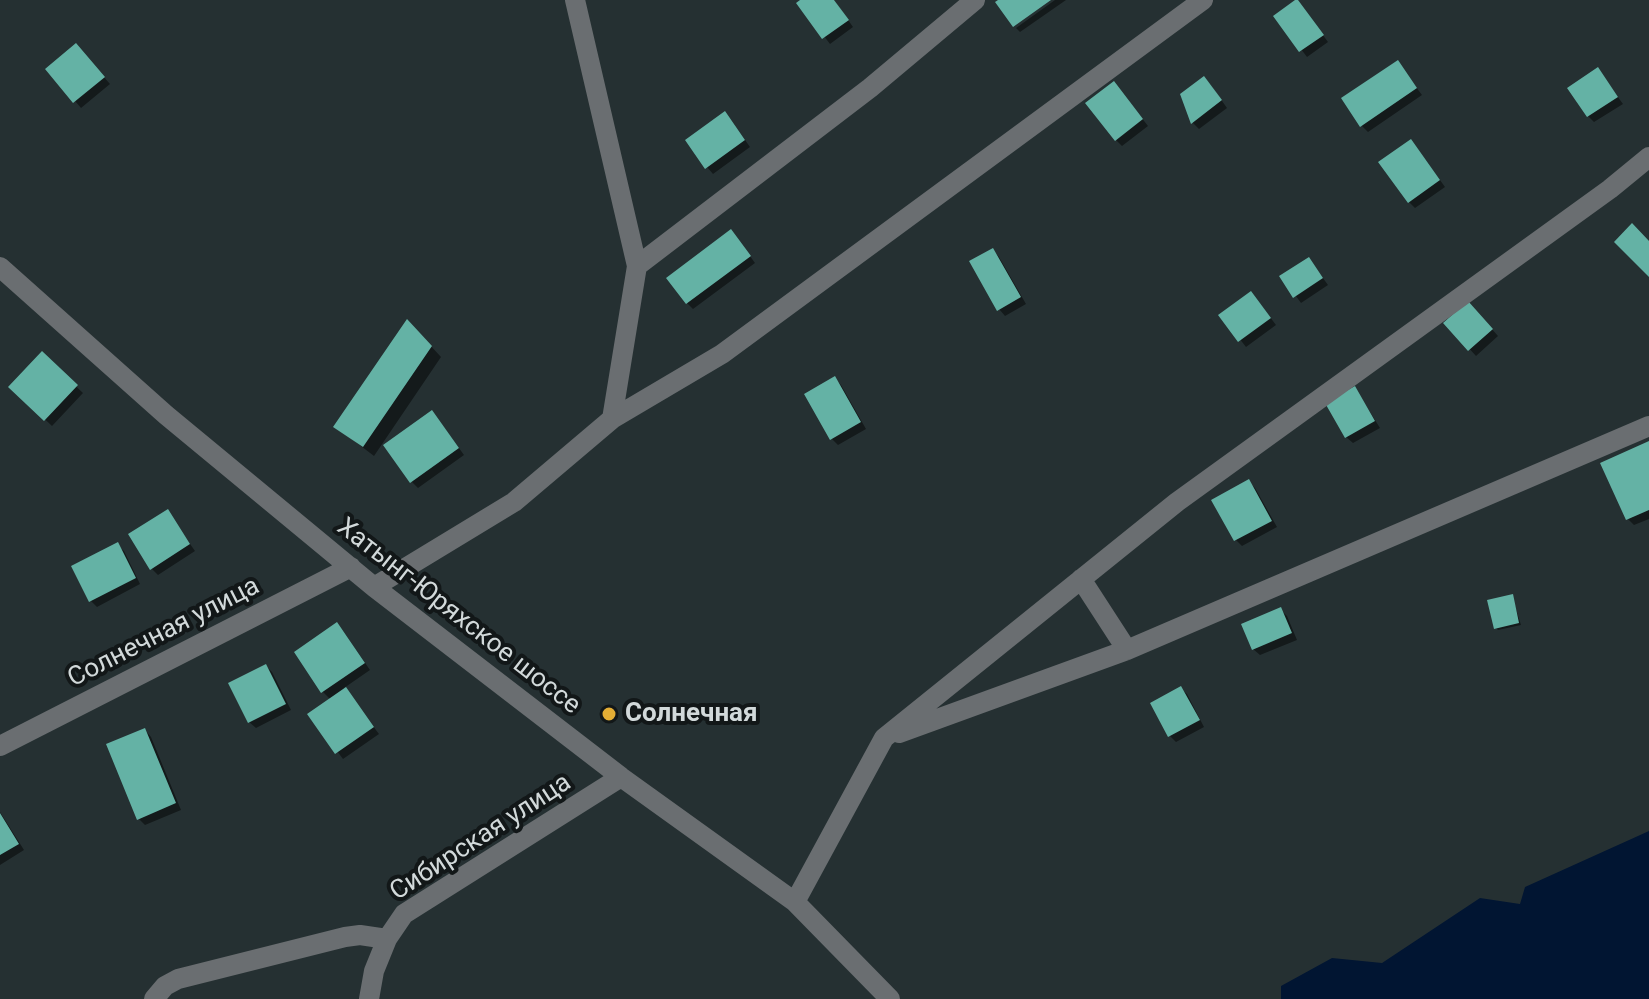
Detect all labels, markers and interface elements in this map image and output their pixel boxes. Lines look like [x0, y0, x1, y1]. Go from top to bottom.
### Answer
street label: Хатынг-Юряхское шоссе [330, 512, 586, 722]
street label: Солнечная улица [63, 571, 265, 695]
place label: Солнечная [625, 698, 758, 730]
marker: Солнечная [600, 705, 618, 723]
street label: Сибирская улица [385, 768, 577, 908]

